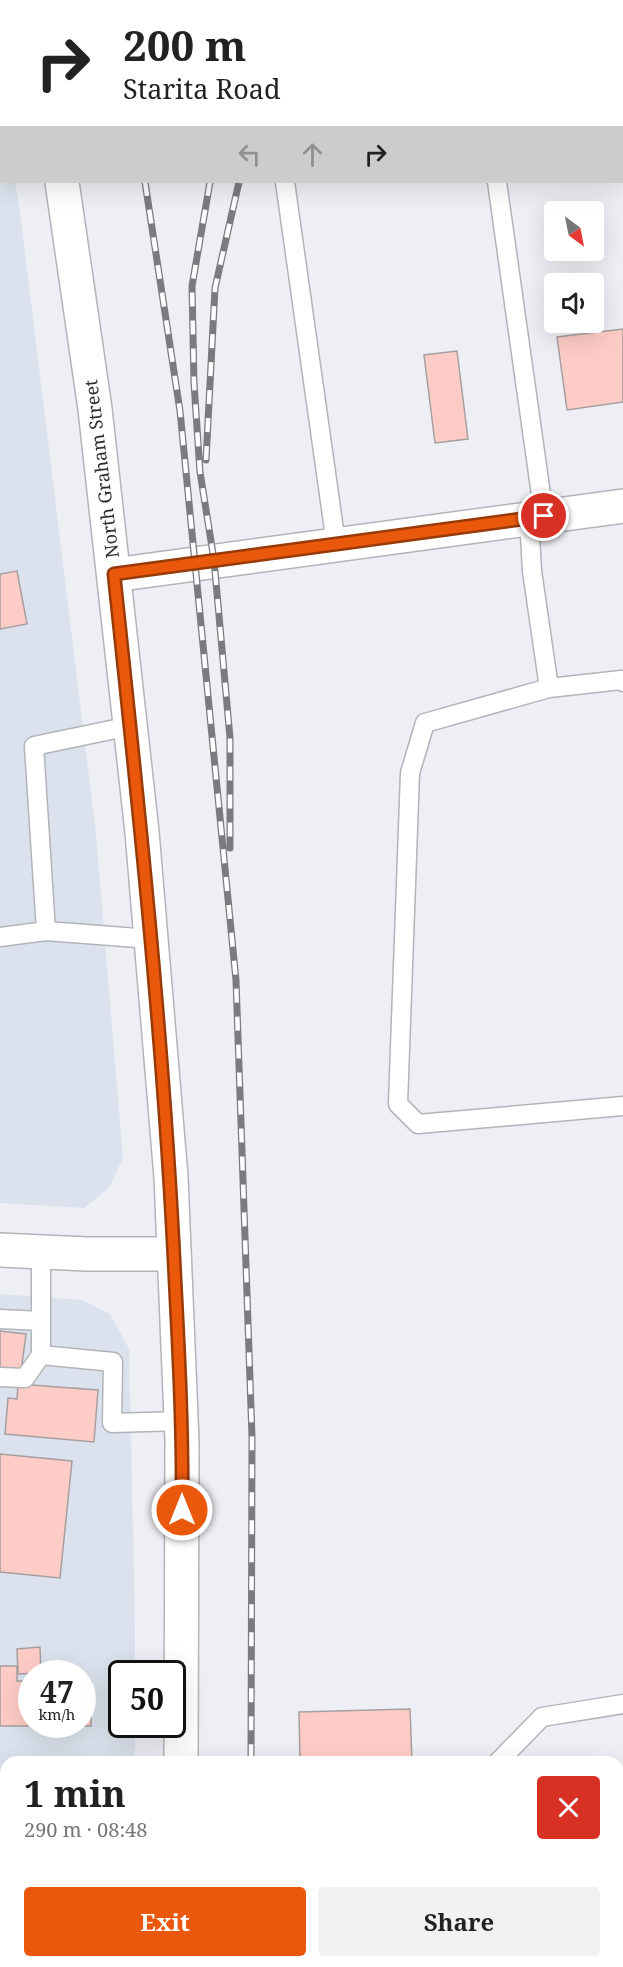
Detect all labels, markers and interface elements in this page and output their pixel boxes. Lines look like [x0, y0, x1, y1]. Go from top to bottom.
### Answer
text: 200 m [123, 16, 247, 73]
icon: right [24, 24, 102, 102]
text: Starita Road [123, 70, 281, 107]
icon: left [233, 138, 266, 171]
icon: ahead [296, 138, 329, 171]
icon: right [359, 138, 392, 171]
north arrow [544, 201, 604, 261]
map controls [544, 201, 604, 333]
button: sound [544, 273, 604, 333]
street label: North Graham Street [78, 378, 124, 560]
pin [518, 490, 569, 541]
icon: arrive [527, 499, 560, 532]
position arrow [150, 1478, 214, 1542]
speed limit sign: 50 [108, 1660, 186, 1738]
text: 47 [40, 1671, 74, 1712]
text: km/h [39, 1704, 75, 1724]
text: 1 min [24, 1769, 126, 1818]
button: close [537, 1776, 600, 1839]
text: 290 m · 08:48 [24, 1816, 147, 1843]
button: Exit [24, 1887, 306, 1956]
button: Share [318, 1887, 600, 1956]

